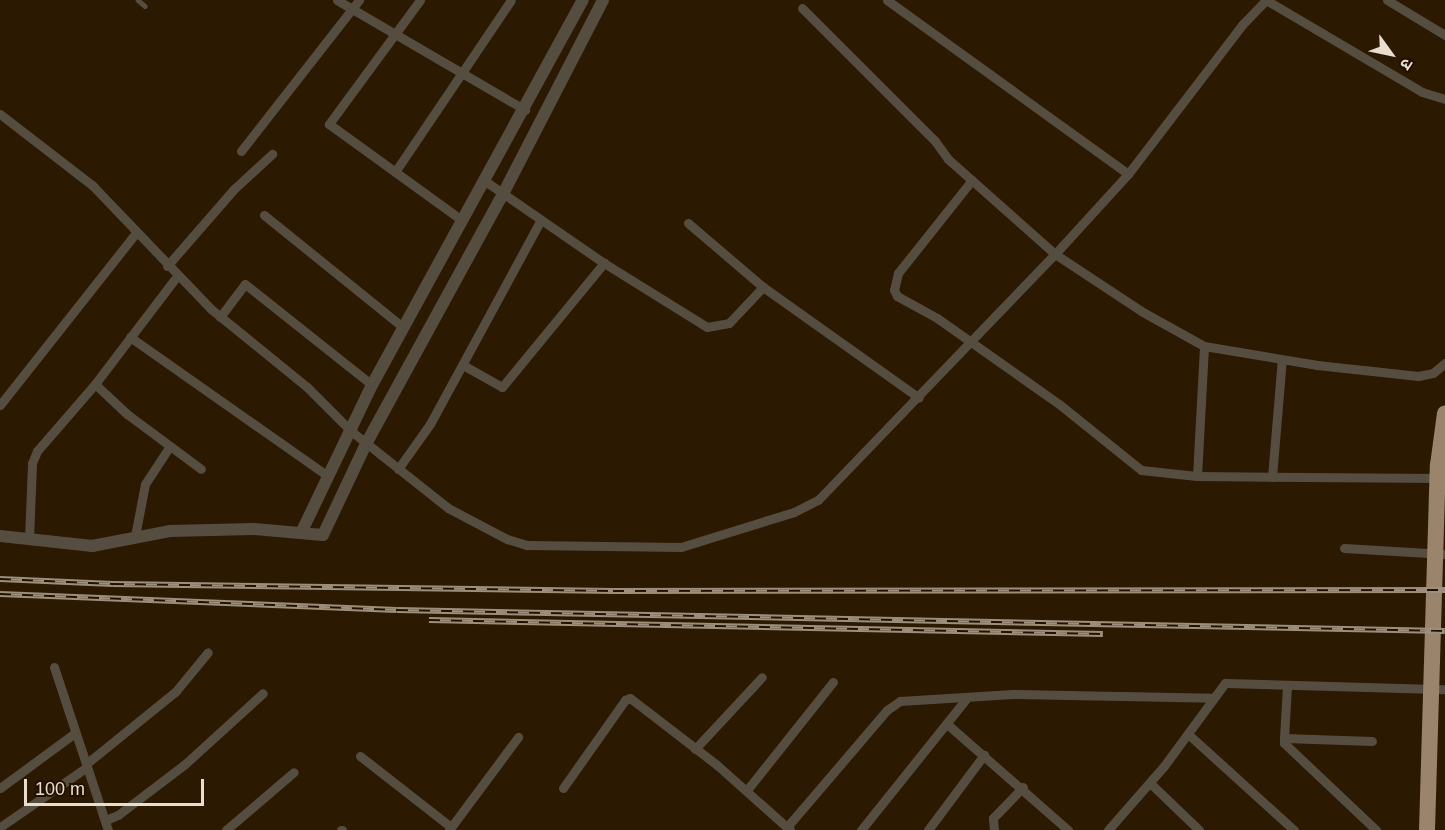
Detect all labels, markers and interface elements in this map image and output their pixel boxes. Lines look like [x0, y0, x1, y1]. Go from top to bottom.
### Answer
north arrow [1361, 24, 1421, 84]
text: उ [1397, 56, 1416, 73]
scale bar [27, 767, 207, 805]
text: 100 m [35, 779, 85, 799]

